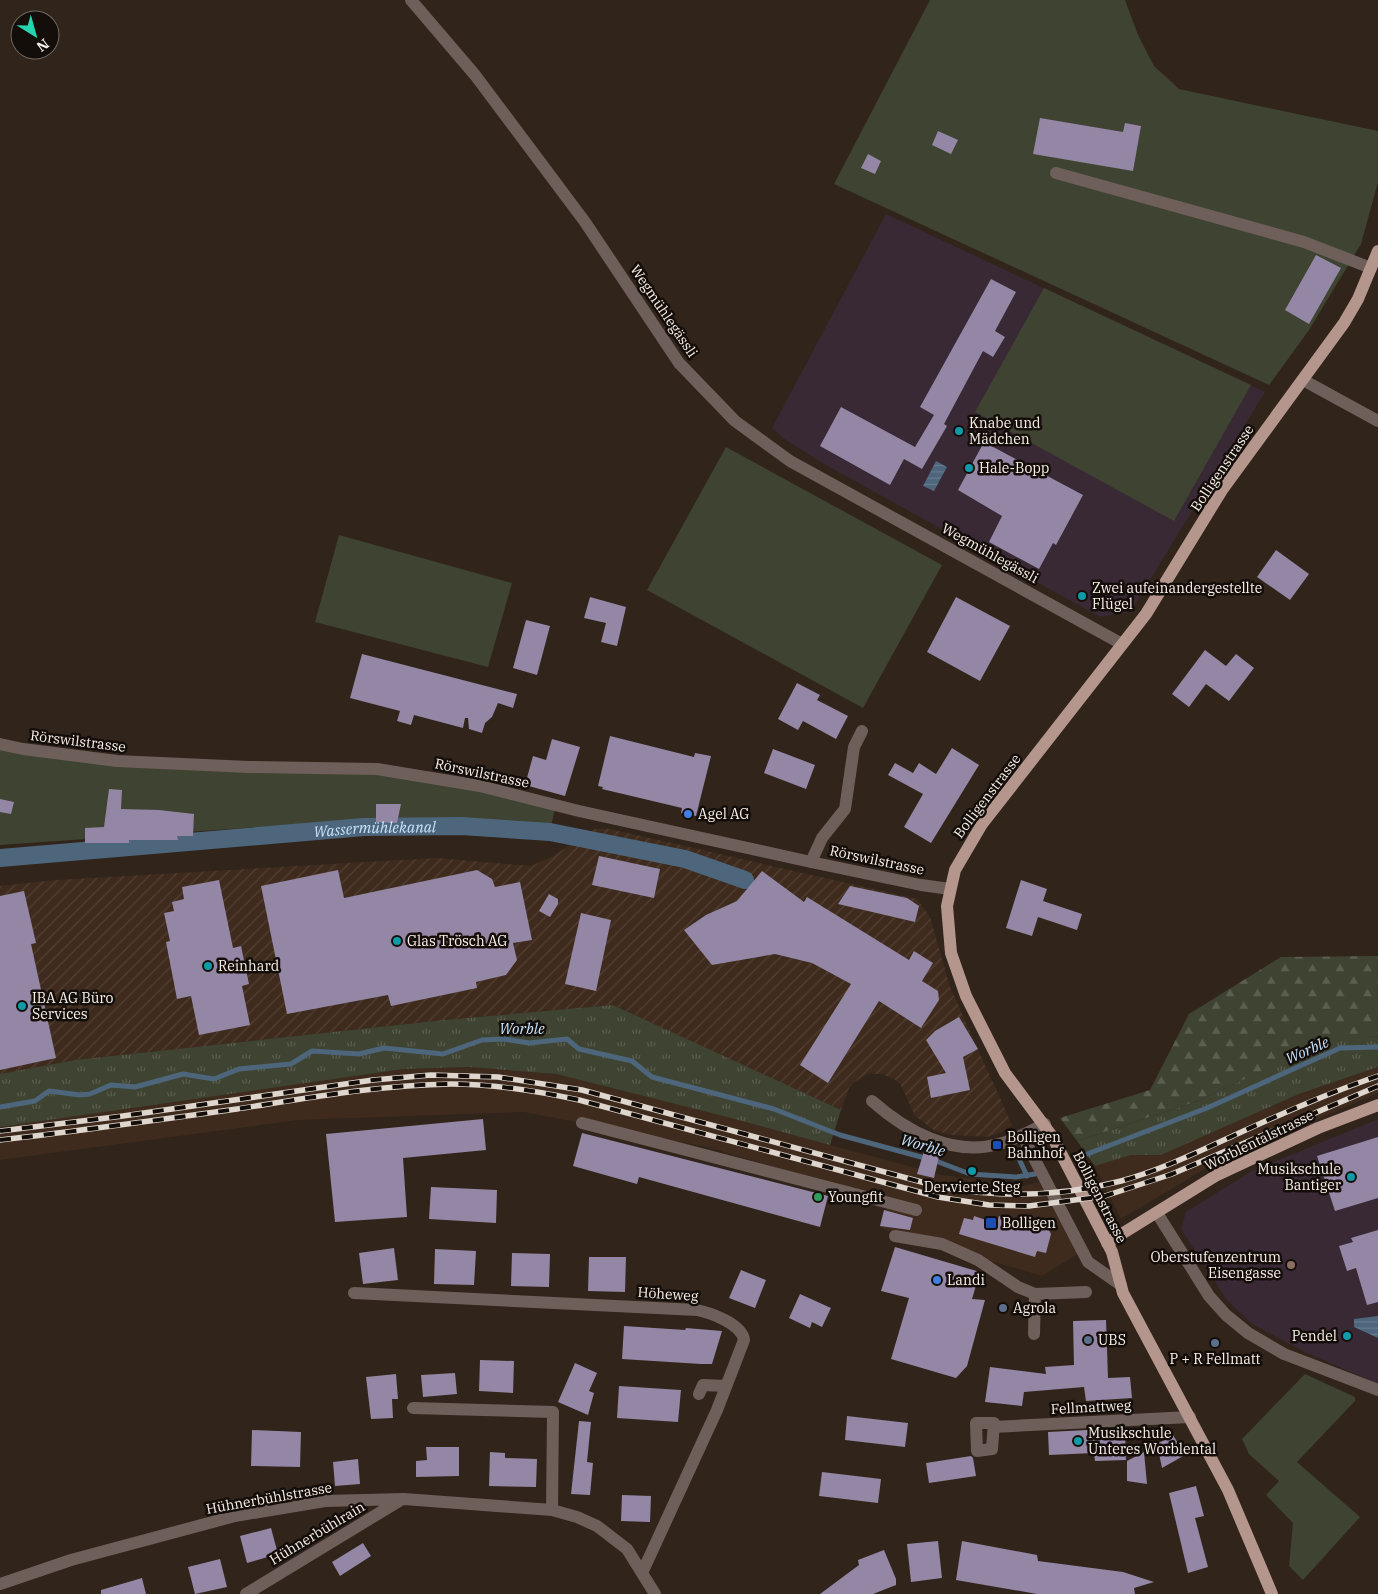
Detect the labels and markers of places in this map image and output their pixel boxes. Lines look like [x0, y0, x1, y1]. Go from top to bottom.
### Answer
place label: Knabe und Mädchen [969, 414, 1041, 448]
marker: Knabe und Mädchen [953, 425, 965, 437]
place label: Hale-Bopp [979, 459, 1049, 477]
marker: Hale-Bopp [963, 462, 975, 474]
place label: Zwei aufeinandergestellte Flügel [1092, 579, 1262, 613]
marker: Zwei aufeinandergestellte Flügel [1076, 590, 1088, 602]
place label: Agel AG [698, 805, 749, 823]
marker: Agel AG [682, 808, 694, 820]
place label: Glas Trösch AG [407, 932, 507, 950]
marker: Glas Trösch AG [391, 935, 403, 947]
place label: Reinhard [218, 957, 280, 975]
marker: Reinhard [202, 960, 214, 972]
place label: IBA AG Büro Services [32, 989, 113, 1023]
marker: IBA AG Büro Services [16, 1000, 28, 1012]
place label: Bolligen Bahnhof [1007, 1128, 1064, 1162]
marker: Bolligen Bahnhof [991, 1139, 1003, 1151]
place label: Musikschule Bantiger [1258, 1160, 1342, 1194]
marker: Der vierte Steg [966, 1165, 978, 1177]
marker: Musikschule Bantiger [1345, 1171, 1357, 1183]
place label: Der vierte Steg [924, 1178, 1021, 1196]
place label: Youngfit [828, 1188, 883, 1206]
marker: Youngfit [812, 1191, 824, 1203]
place label: Bolligen [1002, 1214, 1056, 1232]
marker: Bolligen [984, 1216, 998, 1230]
place label: Oberstufenzentrum Eisengasse [1150, 1248, 1281, 1282]
marker: Oberstufenzentrum Eisengasse [1285, 1259, 1297, 1271]
place label: Landi [947, 1271, 985, 1289]
marker: Landi [931, 1274, 943, 1286]
place label: Agrola [1013, 1299, 1057, 1317]
marker: Agrola [997, 1302, 1009, 1314]
place label: Pendel [1292, 1327, 1337, 1345]
marker: Pendel [1341, 1330, 1353, 1342]
place label: UBS [1098, 1331, 1126, 1349]
marker: UBS [1082, 1334, 1094, 1346]
marker: P + R Fellmatt [1209, 1337, 1221, 1349]
place label: P + R Fellmatt [1170, 1350, 1261, 1368]
place label: Musikschule Unteres Worblental [1088, 1424, 1216, 1458]
marker: Musikschule Unteres Worblental [1072, 1435, 1084, 1447]

